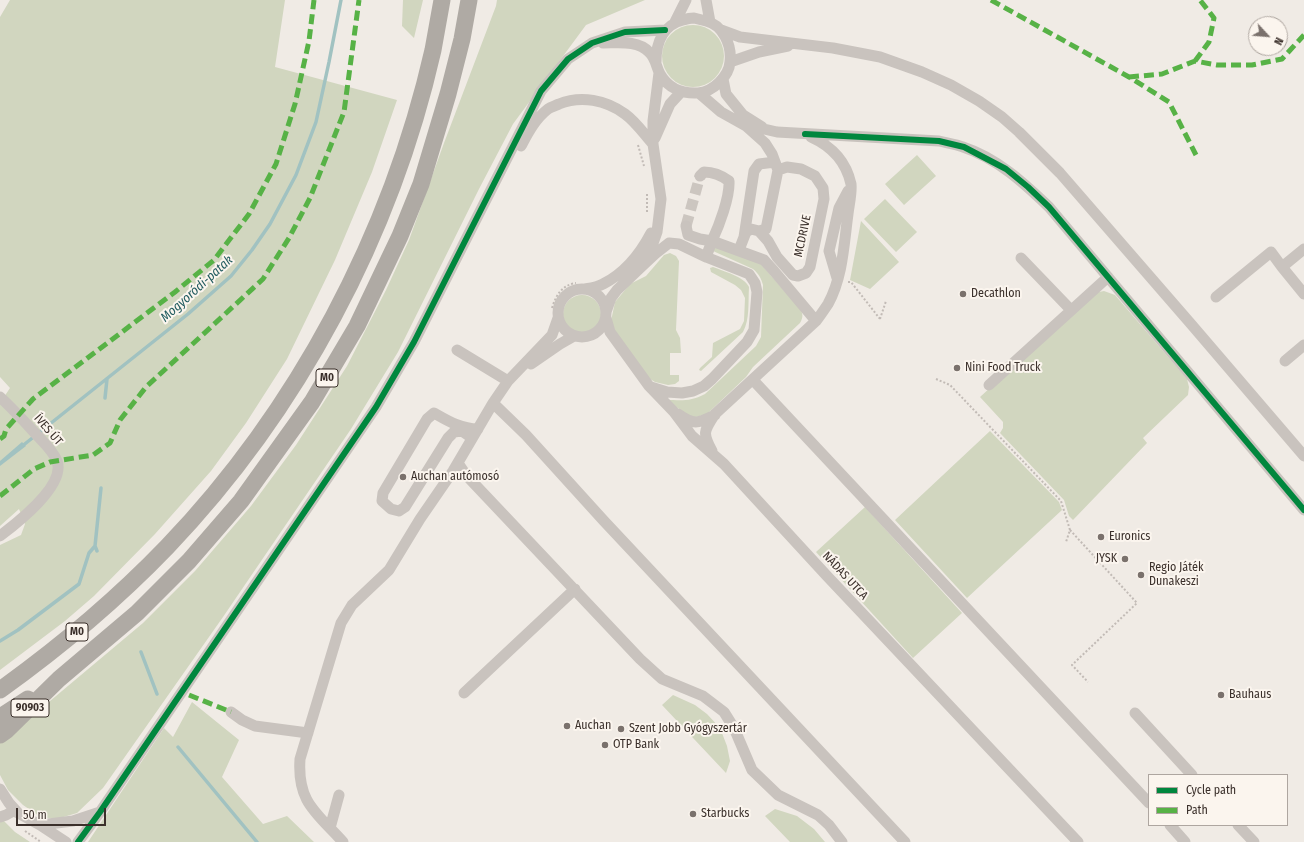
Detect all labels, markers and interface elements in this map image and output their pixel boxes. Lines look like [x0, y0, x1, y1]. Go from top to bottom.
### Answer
north arrow [1248, 16, 1288, 56]
text: N [1271, 35, 1286, 47]
street label: MCDRIVE [791, 214, 815, 258]
water label: Mogyoródi-patak [158, 252, 236, 326]
place label: Decathlon [971, 287, 1021, 301]
marker: Decathlon [958, 289, 968, 299]
place label: Nini Food Truck [965, 361, 1041, 375]
marker: Nini Food Truck [952, 363, 962, 373]
road number: M0 [316, 369, 338, 387]
street label: ÍVES ÚT [31, 412, 65, 448]
place label: Auchan autómosó [411, 470, 499, 484]
marker: Auchan autómosó [398, 472, 408, 482]
place label: Euronics [1109, 530, 1150, 544]
marker: Euronics [1096, 532, 1106, 542]
street label: NÁDAS UTCA [819, 549, 871, 603]
place label: JYSK [1096, 552, 1117, 566]
marker: JYSK [1120, 554, 1130, 564]
place label: Regio Játék Dunakeszi [1149, 561, 1204, 589]
marker: Regio Játék Dunakeszi [1136, 570, 1146, 580]
road number: M0 [66, 623, 88, 641]
place label: Bauhaus [1229, 688, 1271, 702]
marker: Bauhaus [1216, 690, 1226, 700]
road number: 90903 [11, 699, 49, 717]
place label: Auchan [575, 719, 611, 733]
marker: Auchan [562, 721, 572, 731]
place label: Szent Jobb Gyógyszertár [629, 722, 747, 736]
marker: Szent Jobb Gyógyszertár [616, 724, 626, 734]
place label: OTP Bank [613, 738, 659, 752]
marker: OTP Bank [600, 740, 610, 750]
legend [1148, 774, 1288, 826]
text: Cycle path [1186, 783, 1236, 797]
scale bar [18, 800, 108, 826]
text: Path [1186, 803, 1208, 817]
place label: Starbucks [701, 807, 749, 821]
text: 50 m [23, 808, 47, 822]
marker: Starbucks [688, 809, 698, 819]

